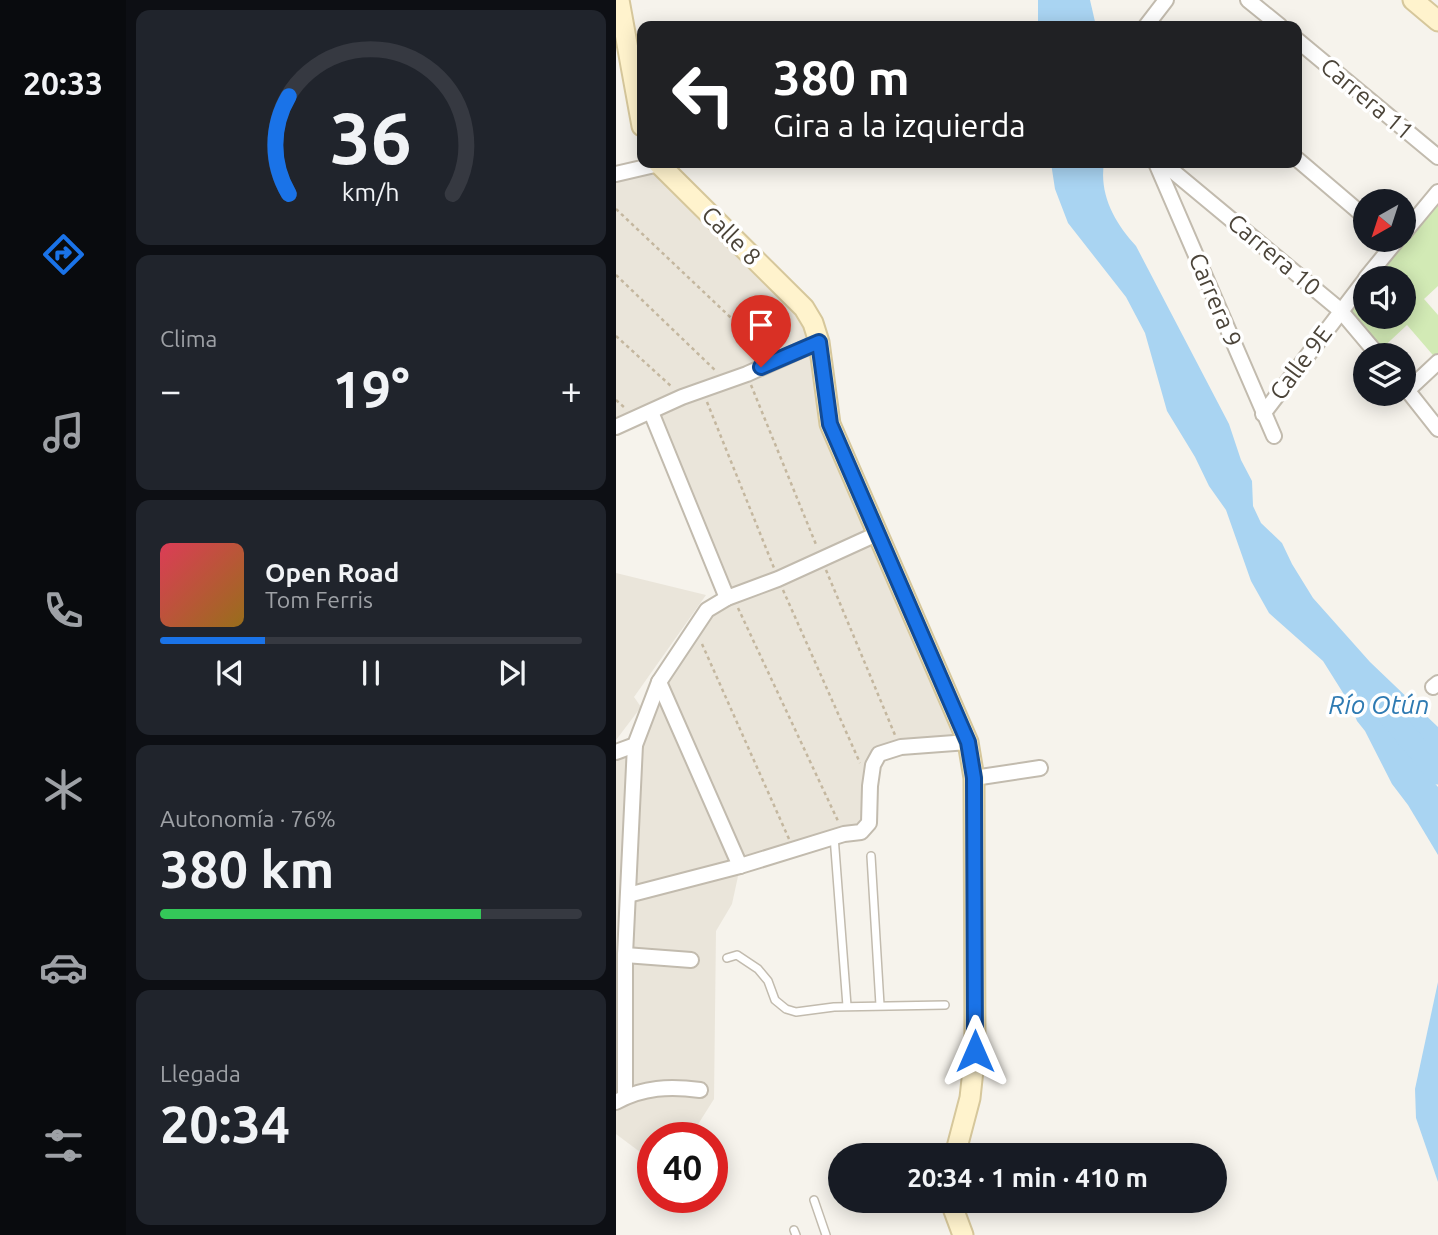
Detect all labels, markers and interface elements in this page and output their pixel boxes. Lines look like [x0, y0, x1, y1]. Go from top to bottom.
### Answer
icon: left [658, 49, 749, 140]
text: 380 m [773, 49, 910, 104]
street label: Carrera 11 [1316, 52, 1419, 145]
text: 20:33 [23, 65, 103, 101]
text: 36 [330, 96, 412, 178]
text: Gira a la izquierda [773, 107, 1026, 143]
text: km/h [342, 177, 400, 205]
north arrow [1353, 189, 1416, 252]
map controls [1353, 189, 1416, 406]
street label: Calle 8 [696, 201, 766, 271]
street label: Carrera 10 [1223, 208, 1326, 301]
icon: directions [39, 230, 88, 279]
street label: Carrera 9 [1184, 249, 1247, 351]
button: sound [1353, 266, 1416, 329]
pin [731, 295, 791, 367]
icon: arrive [742, 306, 780, 344]
street label: Calle 9E [1264, 320, 1337, 405]
text: Clima [160, 326, 217, 351]
button: layers [1353, 343, 1416, 406]
text: 19° [332, 360, 410, 418]
text: − [160, 369, 181, 411]
text: + [561, 369, 582, 411]
icon: music [39, 408, 88, 457]
text: Open Road [265, 558, 399, 587]
icon: phone [39, 586, 88, 635]
text: Tom Ferris [265, 587, 373, 612]
icon: previous [211, 654, 249, 692]
icon: pause [352, 654, 390, 692]
icon: next [493, 654, 531, 692]
water label: Río Otún [1329, 690, 1429, 719]
icon: climate [39, 765, 88, 814]
text: Autonomía · 76% [160, 806, 336, 831]
text: 380 km [160, 840, 334, 898]
icon: car [39, 943, 88, 992]
position arrow [938, 1014, 1012, 1088]
text: Llegada [160, 1061, 241, 1086]
text: 20:34 [160, 1095, 290, 1153]
icon: filters [39, 1121, 88, 1170]
speed limit sign: 40 [637, 1122, 728, 1213]
text: 20:34 · 1 min · 410 m [907, 1163, 1148, 1192]

